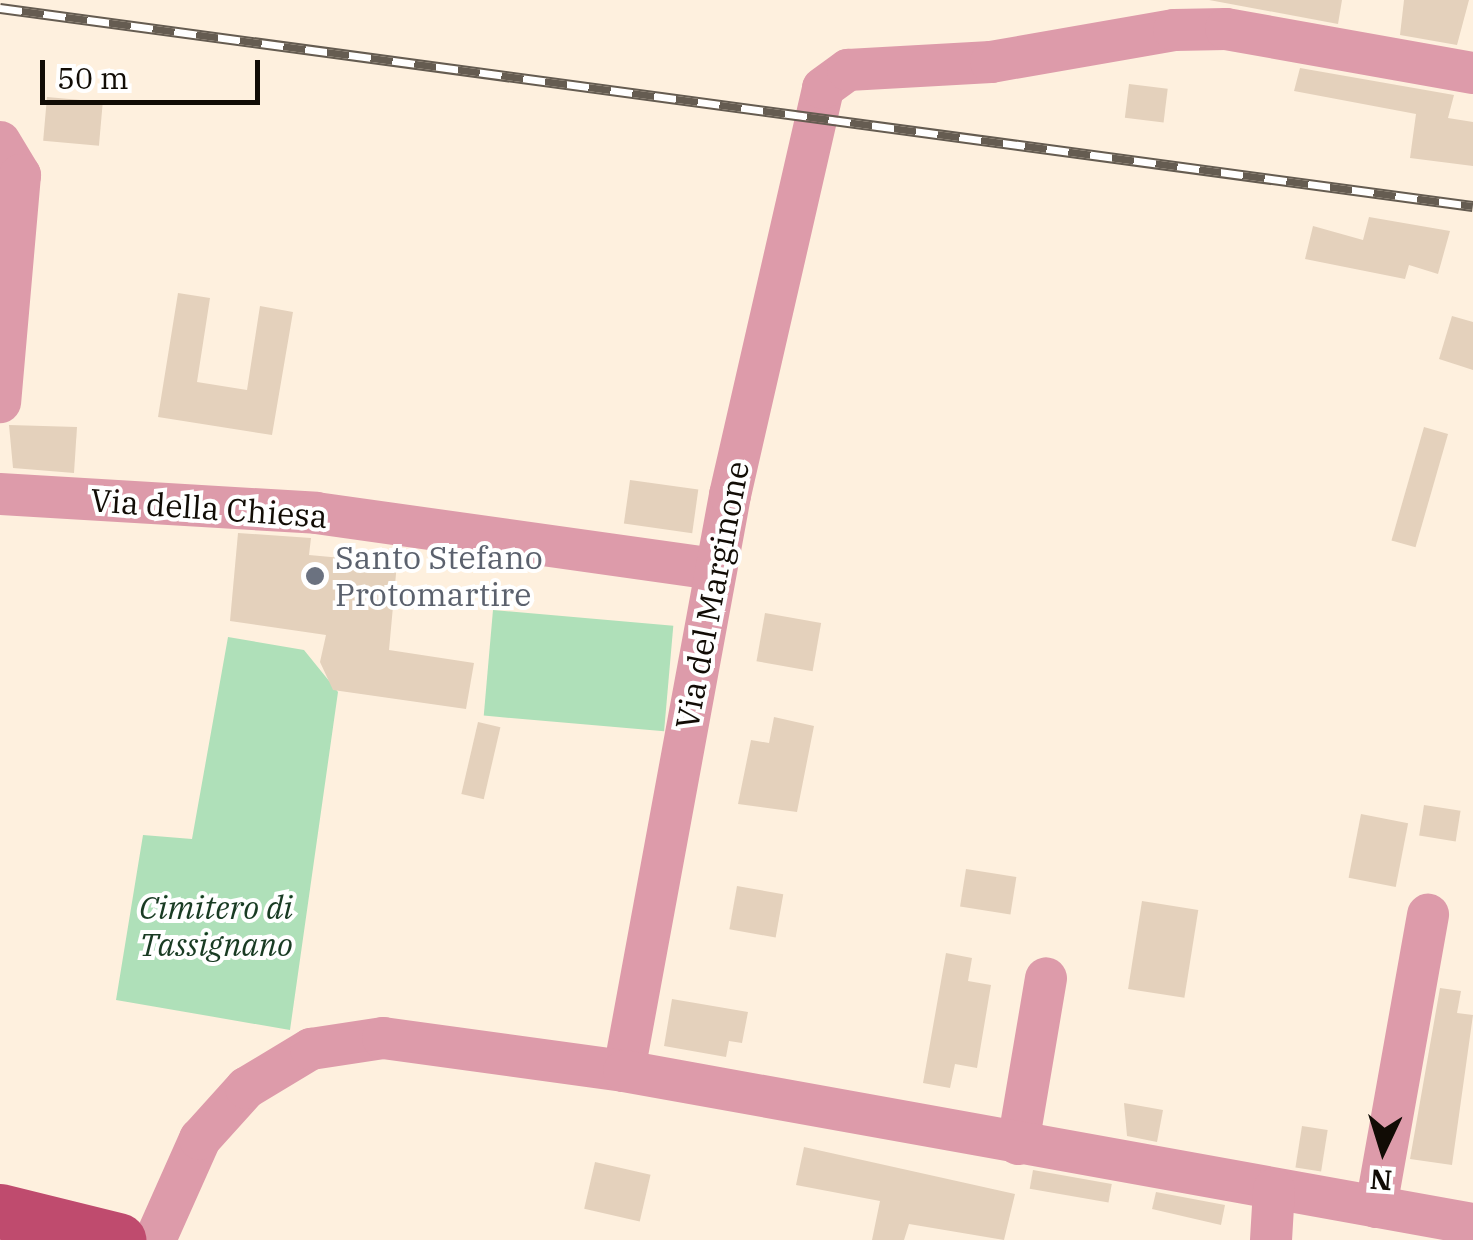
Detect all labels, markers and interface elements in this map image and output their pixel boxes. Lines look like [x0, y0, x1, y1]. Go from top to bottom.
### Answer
scale bar [45, 40, 265, 102]
text: 50 m [57, 58, 129, 97]
street label: Via del Marginone [667, 458, 757, 732]
street label: Via della Chiesa [89, 481, 329, 535]
place label: Santo Stefano Protomartire [335, 539, 543, 614]
marker: Santo Stefano Protomartire [304, 565, 326, 587]
park label: Cimitero di Tassignano [139, 889, 293, 964]
north arrow [1333, 1100, 1433, 1200]
text: N [1369, 1161, 1393, 1200]

